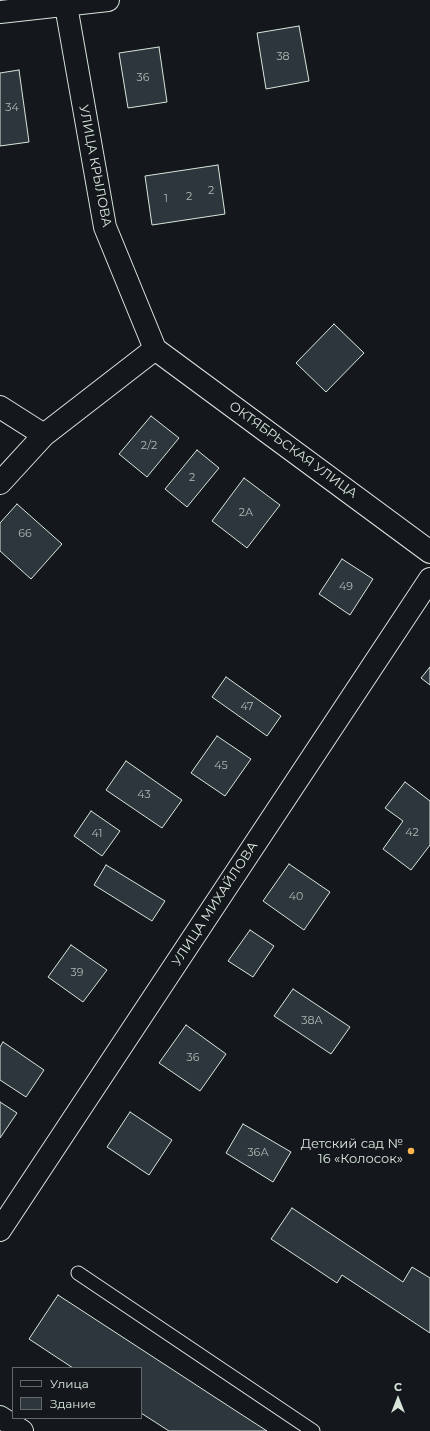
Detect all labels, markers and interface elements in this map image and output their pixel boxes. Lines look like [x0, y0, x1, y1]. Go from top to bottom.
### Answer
house number: 38 [276, 50, 290, 64]
house number: 36 [137, 71, 149, 85]
house number: 34 [5, 101, 19, 115]
street label: УЛИЦА КРЫЛОВА [75, 103, 115, 229]
house number: 2 [208, 184, 214, 198]
house number: 2 [186, 190, 192, 204]
house number: 1 [164, 192, 168, 206]
street label: ОКТЯБРЬСКАЯ УЛИЦА [226, 398, 360, 502]
house number: 2/2 [141, 439, 157, 453]
house number: 2 [189, 471, 195, 485]
house number: 2А [239, 506, 253, 520]
house number: 66 [18, 527, 32, 541]
house number: 49 [339, 580, 353, 594]
house number: 47 [240, 700, 254, 714]
house number: 45 [214, 759, 228, 773]
house number: 43 [137, 788, 151, 802]
house number: 42 [405, 826, 419, 840]
house number: 41 [92, 827, 102, 841]
street label: УЛИЦА МИХАЙЛОВА [169, 839, 261, 969]
house number: 40 [289, 890, 303, 904]
house number: 39 [71, 966, 83, 980]
house number: 38А [301, 1014, 323, 1028]
house number: 36 [187, 1051, 199, 1065]
place label: Детский сад № 16 «Колосок» [301, 1136, 403, 1167]
house number: 36А [247, 1146, 269, 1160]
marker: Детский сад № 16 «Колосок» [406, 1146, 416, 1156]
legend [12, 1367, 142, 1419]
text: Улица [50, 1376, 89, 1391]
north arrow [378, 1379, 418, 1419]
text: С [394, 1380, 402, 1394]
text: Здание [50, 1396, 96, 1411]

